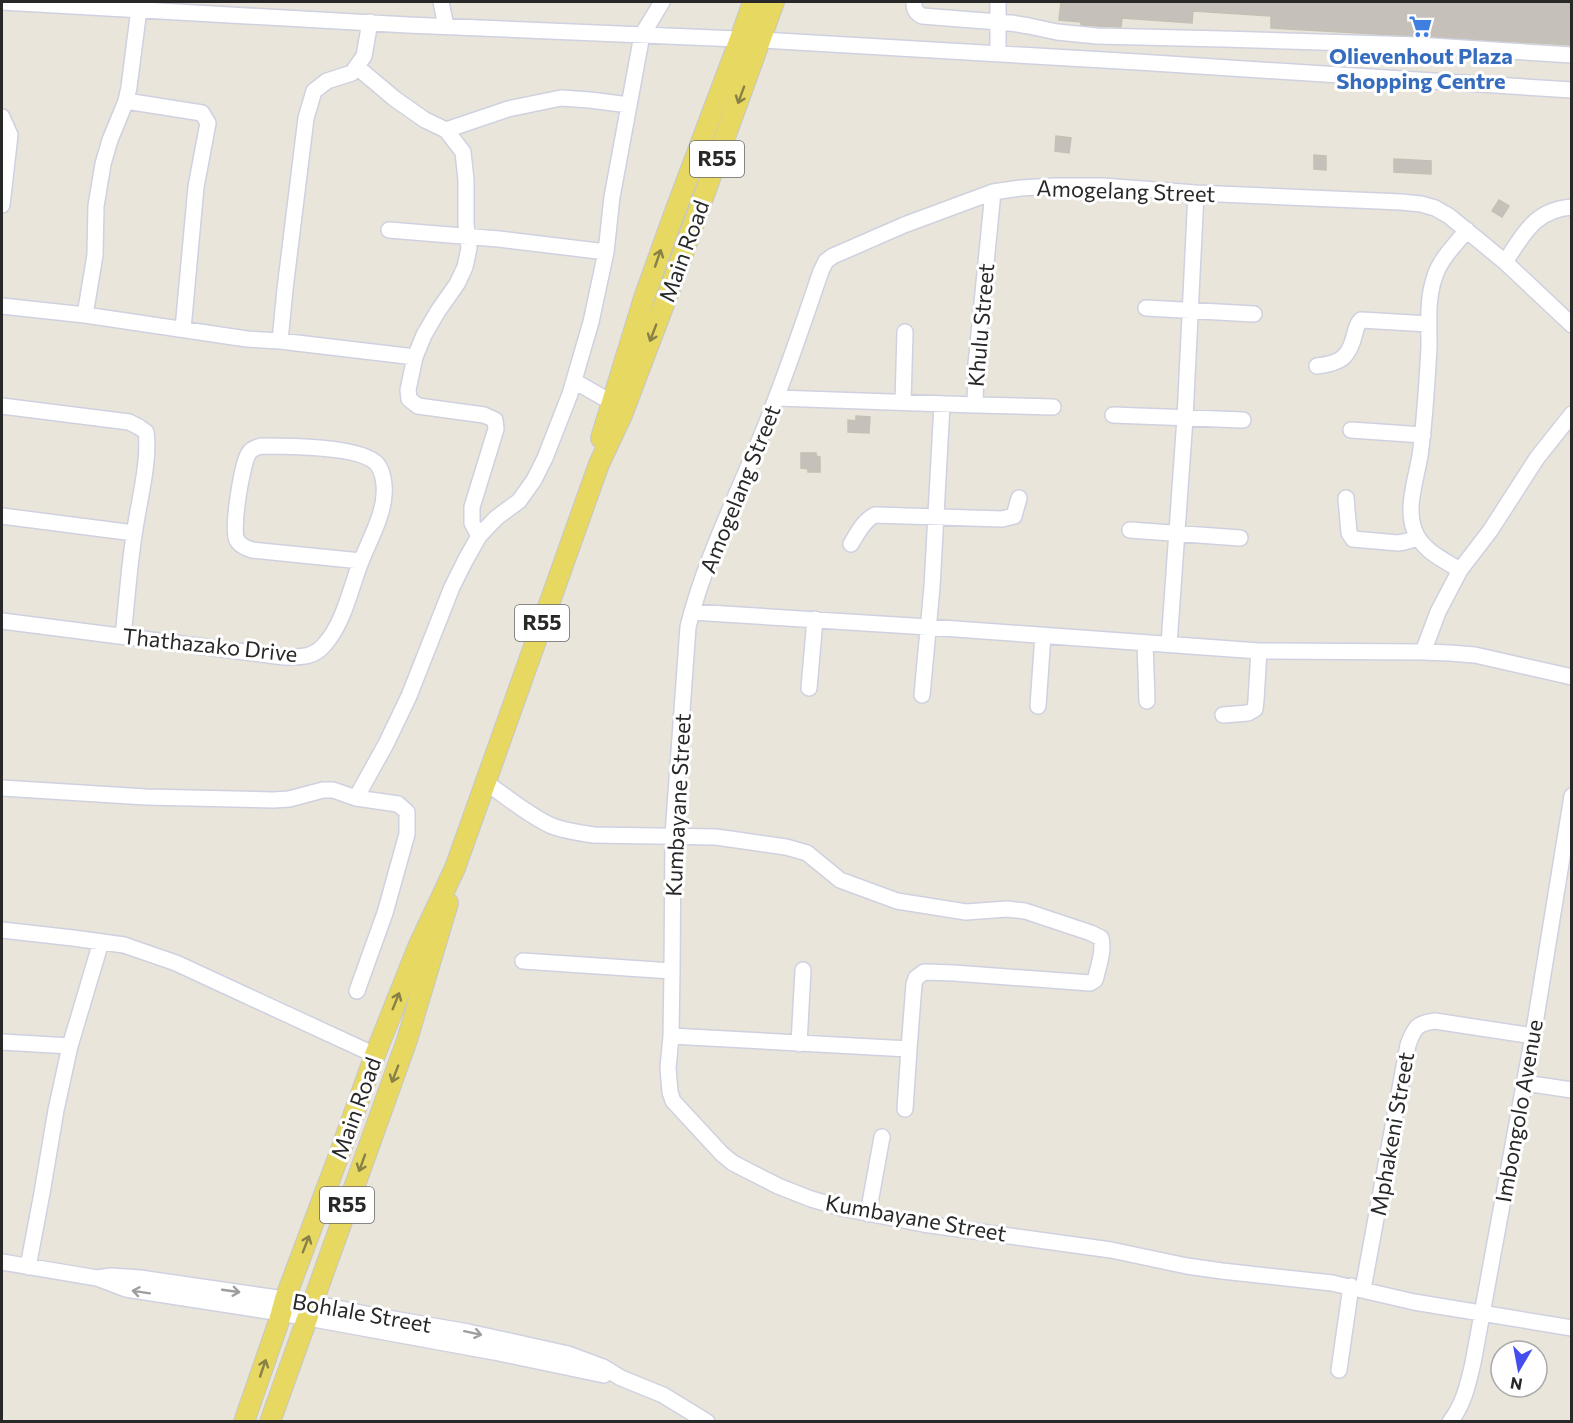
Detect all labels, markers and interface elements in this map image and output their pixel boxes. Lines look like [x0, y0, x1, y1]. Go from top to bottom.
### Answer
supermarket icon: Olievenhout Plaza Shopping Centre [1408, 14, 1434, 40]
place label: Olievenhout Plaza Shopping Centre [1329, 42, 1513, 94]
one-way arrow [734, 85, 745, 104]
road number: R55 [690, 141, 744, 177]
street label: Amogelang Street [1036, 174, 1216, 207]
street label: Main Road [653, 196, 714, 305]
one-way arrow [654, 249, 665, 267]
street label: Khulu Street [962, 262, 999, 388]
one-way arrow [647, 323, 658, 342]
street label: Amogelang Street [694, 401, 786, 577]
road number: R55 [515, 605, 569, 641]
street label: Thathazako Drive [121, 622, 299, 667]
street label: Kumbayane Street [659, 713, 696, 897]
one-way arrow [391, 992, 402, 1010]
street label: Imbongolo Avenue [1489, 1017, 1548, 1204]
street label: Mphakeni Street [1364, 1050, 1419, 1218]
street label: Main Road [325, 1053, 386, 1162]
one-way arrow [388, 1064, 399, 1083]
one-way arrow [356, 1153, 367, 1172]
road number: R55 [320, 1187, 374, 1223]
street label: Kumbayane Street [823, 1188, 1009, 1247]
one-way arrow [301, 1235, 312, 1254]
one-way arrow [221, 1285, 240, 1296]
one-way arrow [132, 1286, 152, 1297]
street label: Bohlale Street [290, 1287, 434, 1338]
one-way arrow [462, 1328, 482, 1339]
north arrow [1489, 1339, 1549, 1399]
one-way arrow [258, 1358, 269, 1377]
text: N [1509, 1374, 1524, 1395]

